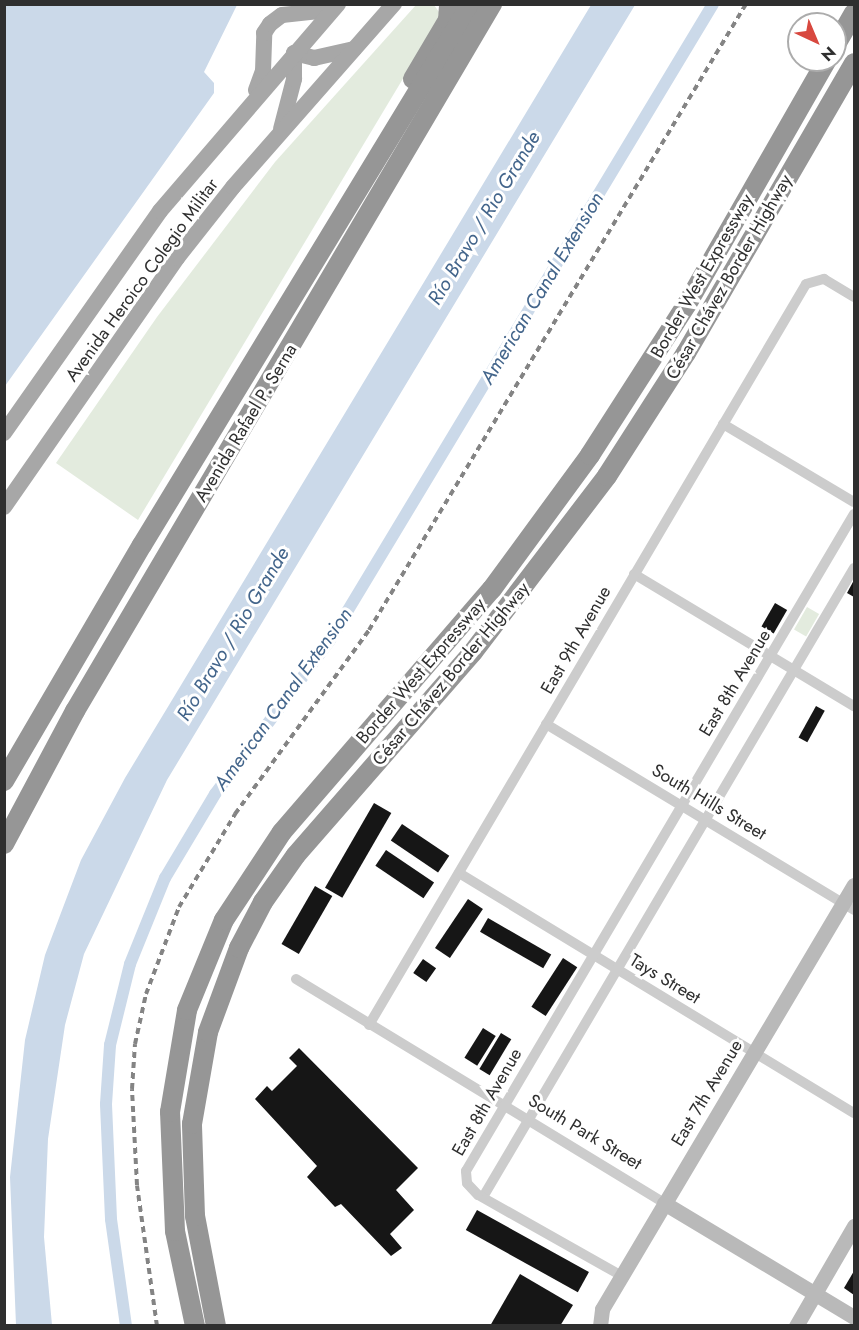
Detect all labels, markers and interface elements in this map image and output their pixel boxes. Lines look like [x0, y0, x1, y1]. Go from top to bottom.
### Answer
north arrow [787, 12, 847, 72]
text: N [816, 41, 841, 67]
water label: Río Bravo / Rio Grande [423, 127, 545, 309]
street label: César Chávez Border Highway [661, 171, 797, 383]
street label: Avenida Heroico Colegio Militar [61, 174, 223, 386]
water label: American Canal Extension [475, 188, 609, 388]
street label: Border West Expressway [646, 190, 758, 362]
street label: Avenida Rafael P. Serna [190, 340, 302, 506]
water label: Río Bravo / Rio Grande [172, 543, 294, 725]
street label: César Chávez Border Highway [368, 578, 534, 770]
street label: East 9th Avenue [536, 582, 616, 698]
street label: Border West Expressway [352, 594, 490, 748]
water label: American Canal Extension [209, 603, 357, 795]
street label: East 8th Avenue [695, 626, 775, 740]
street label: South Hills Street [648, 759, 770, 845]
street label: Tays Street [626, 949, 704, 1009]
street label: East 7th Avenue [667, 1036, 747, 1150]
street label: East 8th Avenue [447, 1044, 527, 1160]
street label: South Park Street [524, 1090, 646, 1174]

